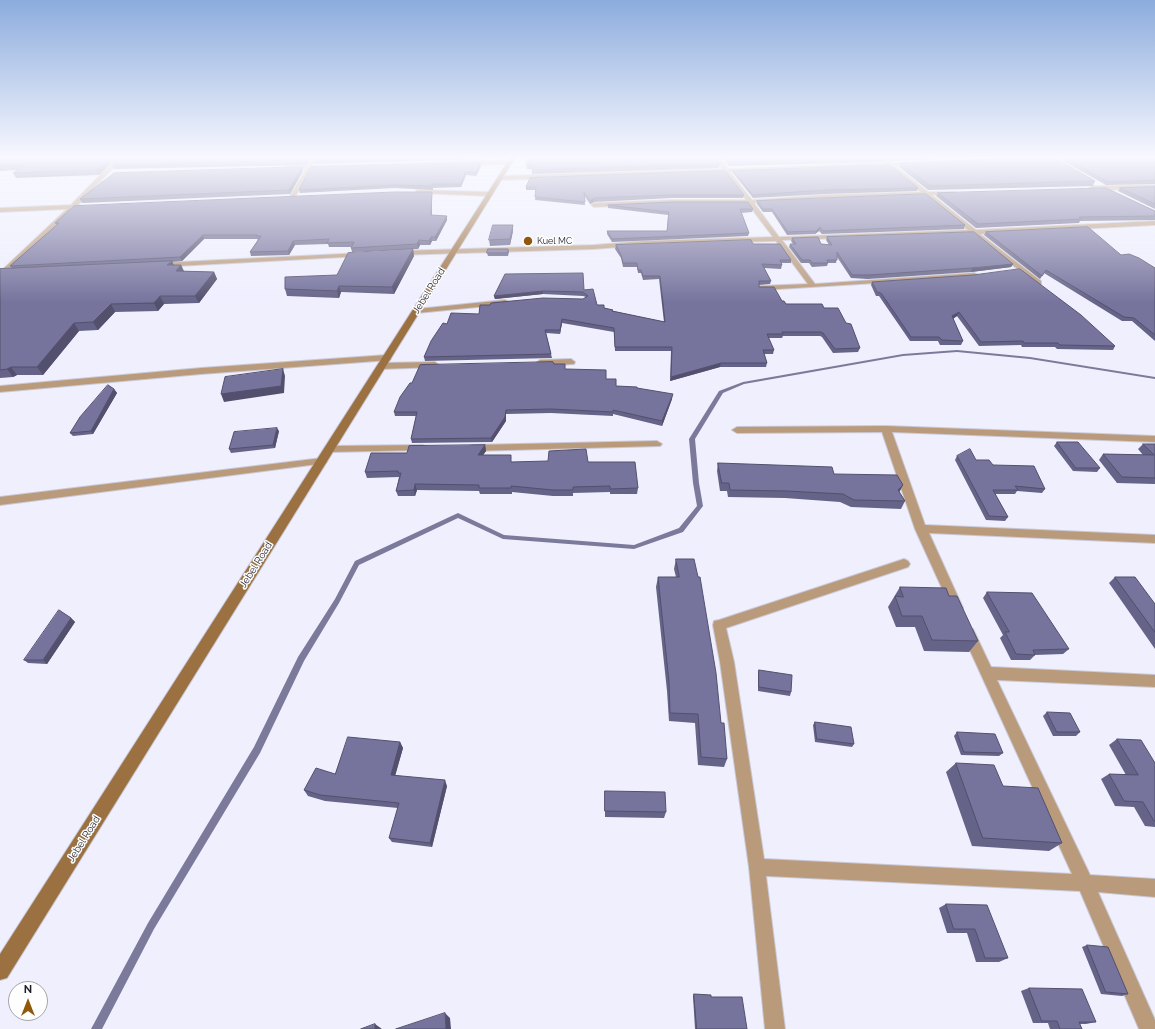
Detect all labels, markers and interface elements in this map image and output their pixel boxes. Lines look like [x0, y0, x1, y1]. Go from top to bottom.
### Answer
marker: Kuel MC [522, 235, 534, 247]
place label: Kuel MC [537, 236, 572, 246]
street label: Jebel Road [410, 266, 448, 316]
street label: Jebel Road [237, 540, 275, 590]
street label: Jebel Road [65, 814, 103, 864]
north arrow [8, 981, 48, 1021]
text: N [24, 983, 32, 996]

